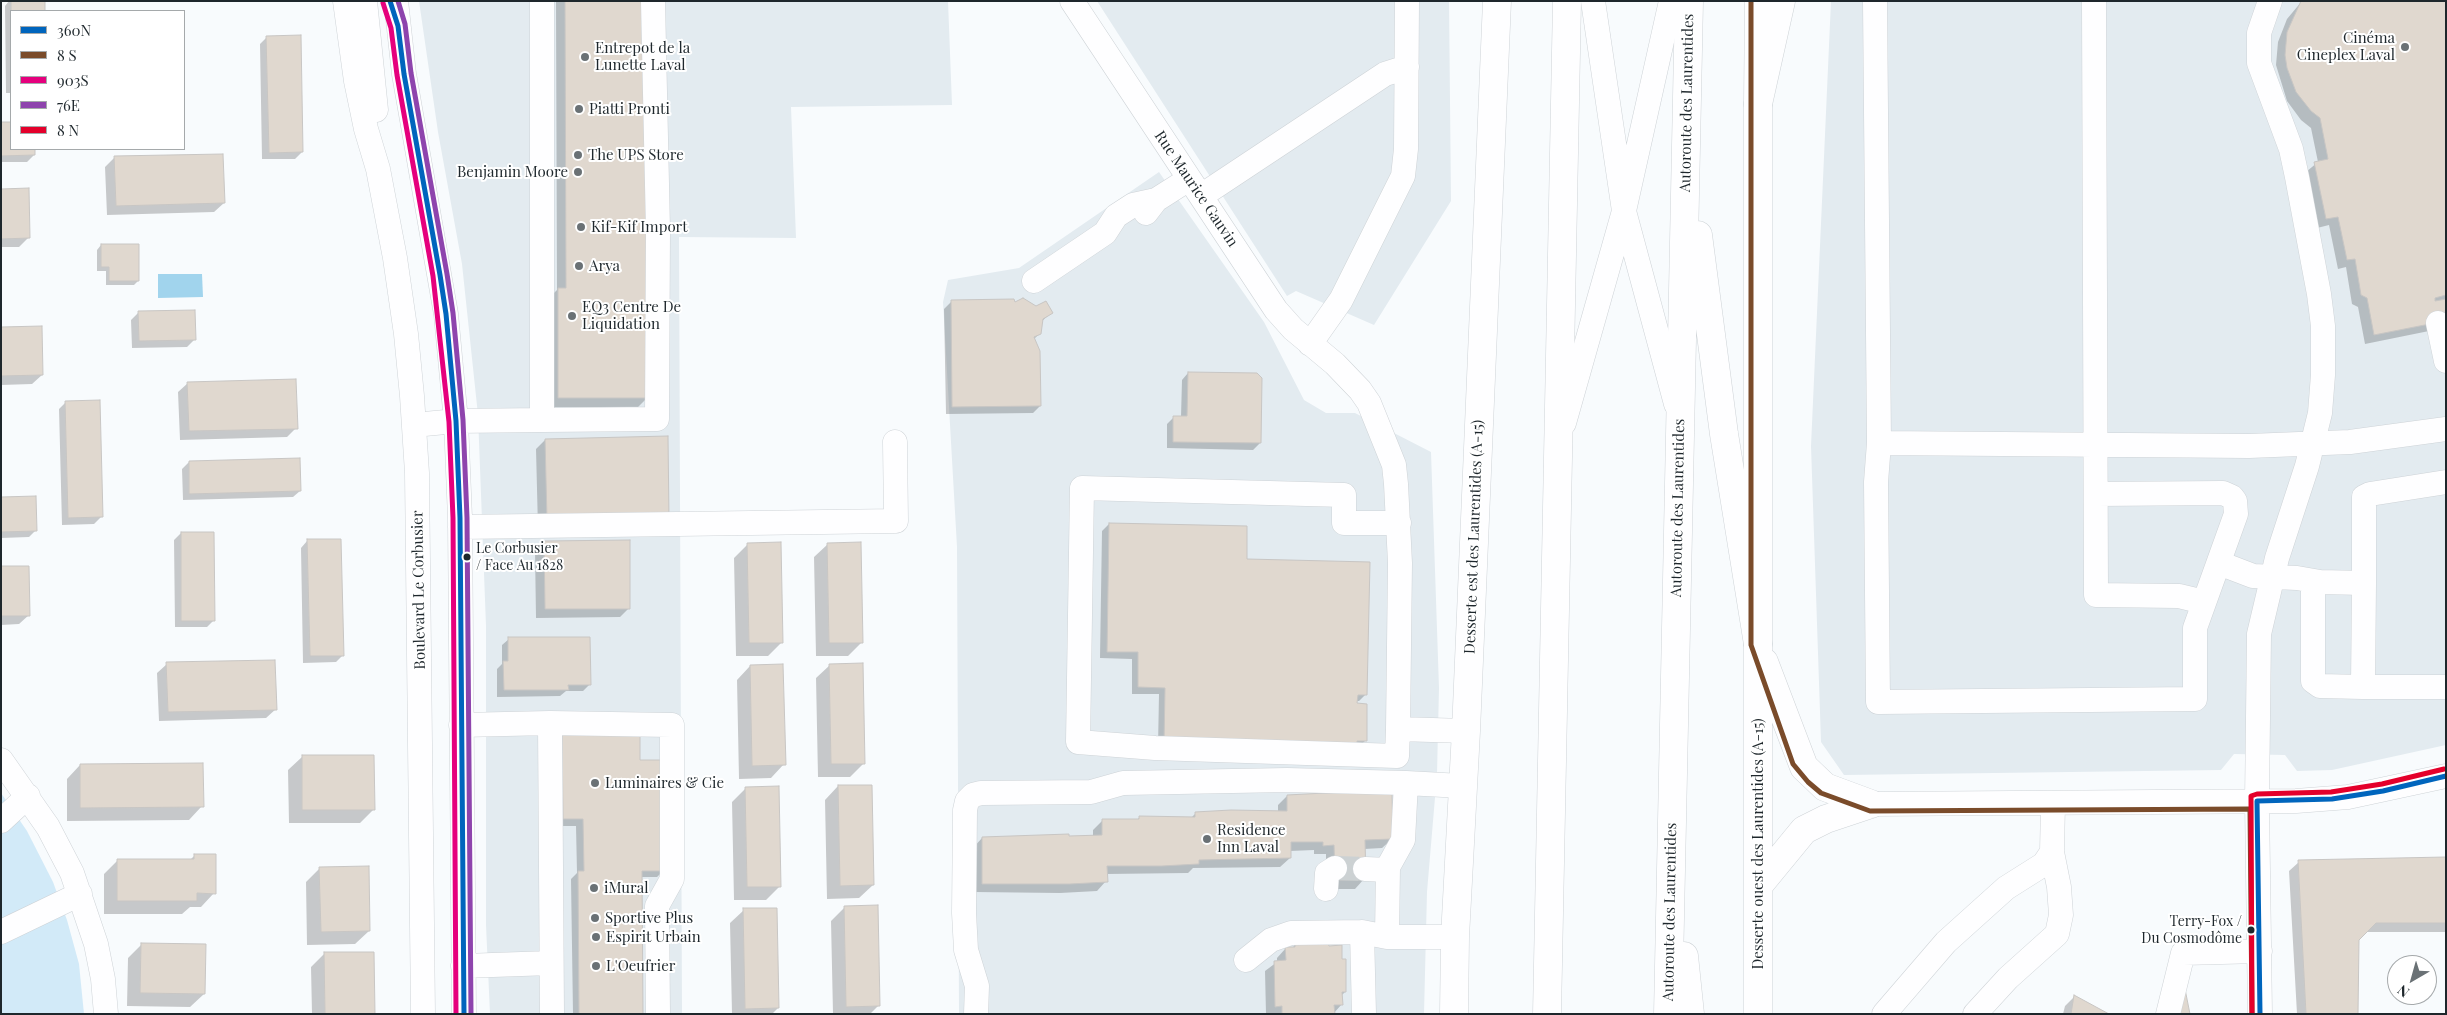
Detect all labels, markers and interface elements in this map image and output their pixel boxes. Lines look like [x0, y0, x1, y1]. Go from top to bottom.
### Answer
legend [10, 10, 185, 150]
street label: Autoroute des Laurentides [1676, 14, 1698, 192]
text: 360N [57, 20, 91, 40]
place label: Cinéma Cineplex Laval [2297, 29, 2395, 64]
place label: Entrepot de la Lunette Laval [595, 39, 690, 74]
marker: Cinéma Cineplex Laval [2399, 41, 2411, 53]
text: 8 S [57, 45, 77, 65]
marker: Entrepot de la Lunette Laval [579, 51, 591, 63]
text: 903S [57, 70, 89, 90]
text: 76E [57, 95, 80, 115]
place label: Piatti Pronti [589, 100, 670, 118]
marker: Piatti Pronti [573, 103, 585, 115]
text: 8 N [57, 120, 79, 140]
street label: Rue Maurice Gauvin [1151, 128, 1241, 250]
place label: The UPS Store [588, 146, 684, 164]
marker: The UPS Store [572, 149, 584, 161]
place label: Benjamin Moore [457, 163, 568, 181]
marker: Benjamin Moore [572, 166, 584, 178]
place label: Kif-Kif Import [591, 218, 688, 236]
marker: Kif-Kif Import [575, 221, 587, 233]
place label: Arya [589, 257, 620, 275]
marker: Arya [573, 260, 585, 272]
place label: EQ3 Centre De Liquidation [582, 298, 681, 333]
marker: EQ3 Centre De Liquidation [566, 310, 578, 322]
street label: Autoroute des Laurentides [1667, 419, 1689, 597]
street label: Desserte est des Laurentides (A-15) [1461, 420, 1487, 654]
street label: Boulevard Le Corbusier [409, 510, 429, 670]
place label: Le Corbusier / Face Au 1828 [476, 541, 563, 574]
marker: Le Corbusier / Face Au 1828 [462, 552, 472, 562]
street label: Desserte ouest des Laurentides (A-15) [1749, 718, 1767, 970]
place label: Luminaires & Cie [605, 774, 724, 792]
marker: Luminaires & Cie [589, 777, 601, 789]
place label: Residence Inn Laval [1217, 821, 1286, 856]
street label: Autoroute des Laurentides [1659, 823, 1681, 1001]
marker: Residence Inn Laval [1201, 833, 1213, 845]
place label: iMural [604, 879, 648, 897]
marker: iMural [588, 882, 600, 894]
place label: Sportive Plus [605, 909, 693, 927]
marker: Sportive Plus [589, 912, 601, 924]
place label: Terry-Fox / Du Cosmodôme [2141, 914, 2242, 946]
marker: Terry-Fox / Du Cosmodôme [2246, 925, 2256, 935]
place label: Espirit Urbain [606, 928, 701, 946]
marker: Espirit Urbain [590, 931, 602, 943]
north arrow [2387, 955, 2437, 1005]
place label: L'Oeufrier [606, 957, 675, 975]
marker: L'Oeufrier [590, 960, 602, 972]
text: N [2393, 981, 2413, 1002]

